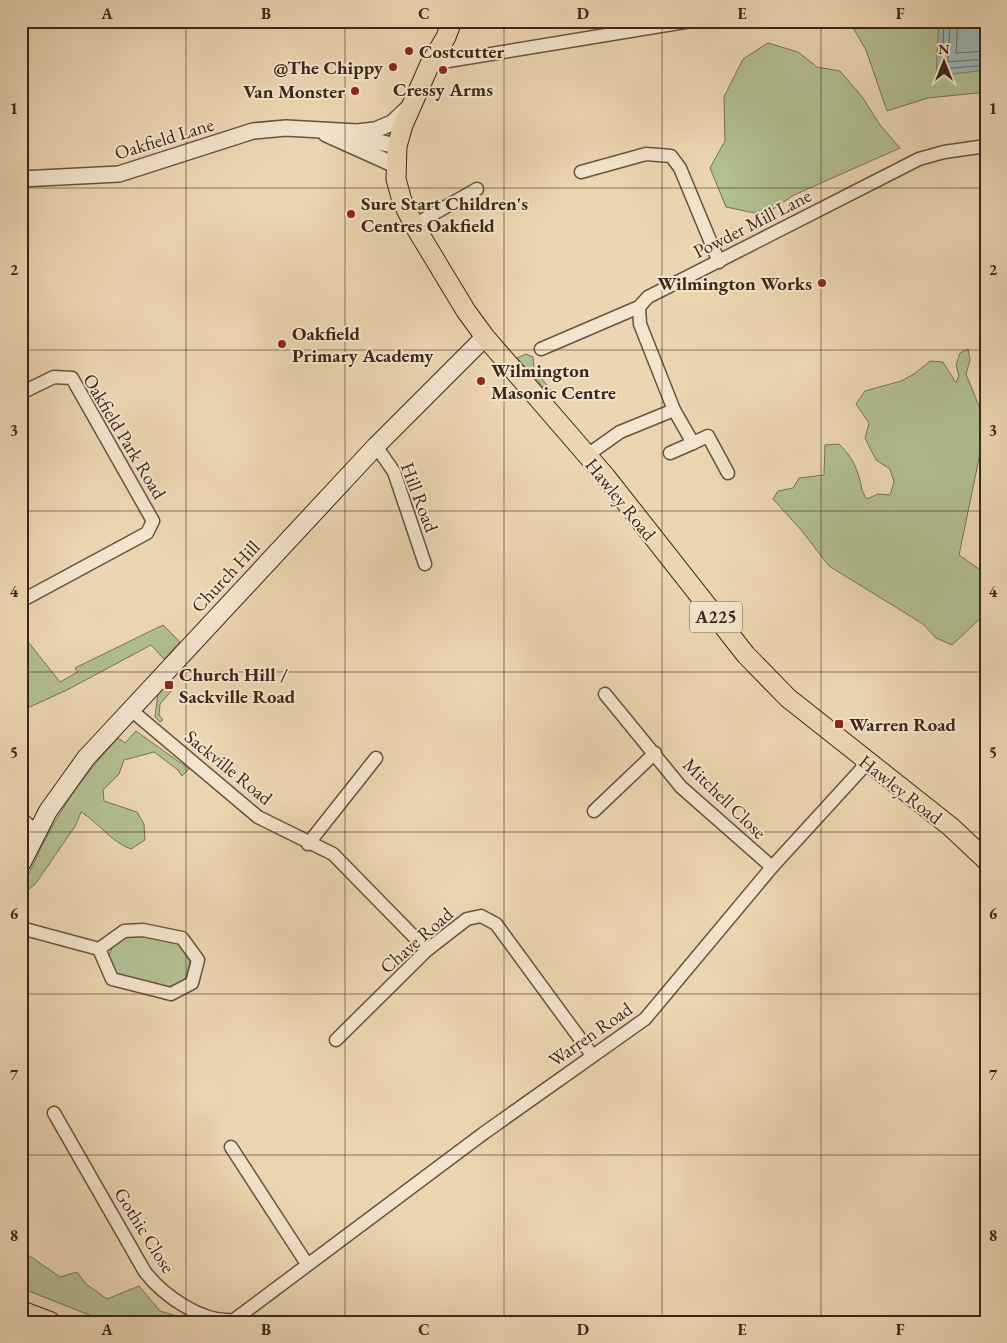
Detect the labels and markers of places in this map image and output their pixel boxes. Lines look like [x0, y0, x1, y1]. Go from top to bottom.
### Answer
place label: Costcutter [419, 39, 504, 64]
marker: Costcutter [403, 45, 415, 57]
place label: @The Chippy [273, 55, 384, 80]
marker: @The Chippy [387, 61, 399, 73]
marker: Cressy Arms [437, 64, 449, 76]
place label: Cressy Arms [393, 77, 493, 102]
place label: Van Monster [243, 79, 345, 104]
marker: Van Monster [349, 85, 361, 97]
place label: Sure Start Children's Centres Oakfield [361, 191, 528, 238]
marker: Sure Start Children's Centres Oakfield [345, 208, 357, 220]
place label: Wilmington Works [657, 271, 812, 296]
marker: Wilmington Works [816, 277, 828, 289]
place label: Oakfield Primary Academy [292, 321, 434, 368]
marker: Oakfield Primary Academy [276, 338, 288, 350]
place label: Wilmington Masonic Centre [491, 358, 616, 405]
marker: Wilmington Masonic Centre [475, 375, 487, 387]
place label: Church Hill / Sackville Road [179, 662, 296, 709]
marker: Church Hill / Sackville Road [163, 679, 175, 691]
place label: Warren Road [849, 712, 957, 737]
marker: Warren Road [833, 718, 845, 730]

